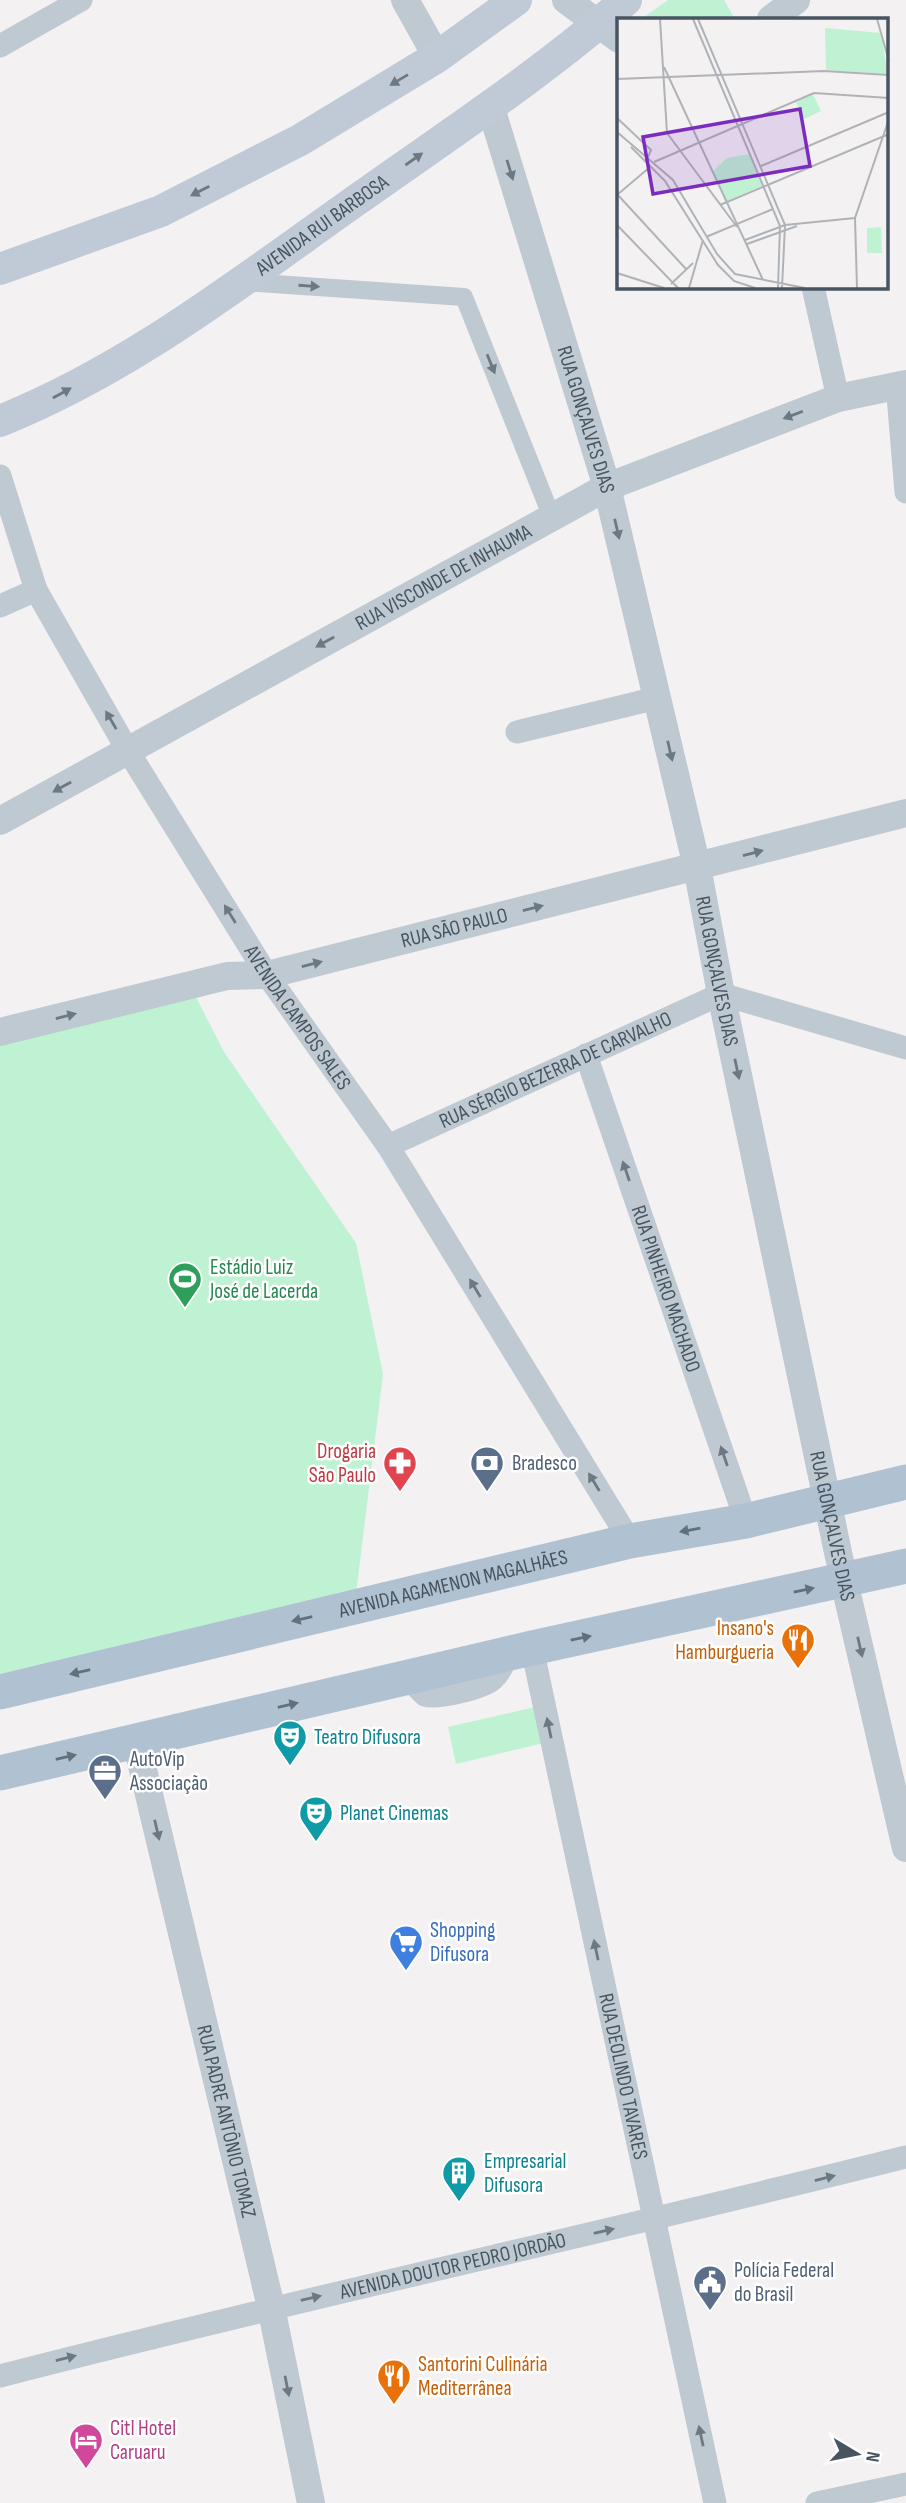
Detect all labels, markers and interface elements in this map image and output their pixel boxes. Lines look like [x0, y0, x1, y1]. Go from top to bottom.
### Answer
inset map [617, 18, 888, 289]
one-way arrow [389, 74, 408, 87]
one-way arrow [405, 152, 423, 166]
one-way arrow [505, 160, 516, 181]
street label: AVENIDA RUI BARBOSA [250, 169, 394, 282]
one-way arrow [190, 185, 210, 196]
one-way arrow [299, 281, 321, 292]
street label: RUA GONÇALVES DIAS [552, 343, 620, 496]
one-way arrow [485, 354, 496, 375]
one-way arrow [53, 387, 72, 399]
one-way arrow [783, 410, 804, 421]
one-way arrow [612, 518, 623, 540]
street label: RUA VISCONDE DE INHAUMA [351, 519, 537, 636]
one-way arrow [316, 636, 335, 648]
one-way arrow [105, 711, 117, 730]
one-way arrow [664, 740, 675, 762]
one-way arrow [52, 781, 71, 793]
one-way arrow [743, 847, 764, 857]
street label: RUA GONÇALVES DIAS [690, 894, 744, 1049]
street label: RUA SÃO PAULO [398, 902, 510, 954]
one-way arrow [522, 902, 544, 913]
one-way arrow [223, 905, 236, 924]
street label: AVENIDA CAMPOS SALES [238, 940, 356, 1095]
one-way arrow [301, 958, 323, 969]
street label: RUA SÉRGIO BEZERRA DE CARVALHO [435, 1006, 676, 1134]
one-way arrow [55, 1010, 77, 1021]
one-way arrow [731, 1058, 742, 1080]
one-way arrow [620, 1161, 631, 1182]
street label: RUA PINHEIRO MACHADO [626, 1202, 706, 1375]
place label: Estádio Luiz José de Lacerda [209, 1255, 318, 1304]
sports icon: Estádio Luiz José de Lacerda [166, 1260, 204, 1309]
one-way arrow [469, 1279, 482, 1298]
place label: Drogaria São Paulo [309, 1439, 376, 1488]
pharmacy icon: Drogaria São Paulo [381, 1444, 419, 1493]
bank icon: Bradesco [468, 1444, 506, 1493]
one-way arrow [718, 1445, 729, 1466]
street label: RUA GONÇALVES DIAS [804, 1449, 860, 1604]
place label: Bradesco [512, 1451, 577, 1476]
one-way arrow [588, 1473, 601, 1492]
one-way arrow [679, 1525, 701, 1536]
street label: AVENIDA AGAMENON MAGALHÃES [335, 1544, 570, 1624]
one-way arrow [793, 1584, 815, 1595]
one-way arrow [291, 1614, 313, 1625]
place label: Insano's Hamburgueria [675, 1616, 774, 1665]
restaurant icon: Insano's Hamburgueria [779, 1621, 817, 1670]
one-way arrow [570, 1632, 592, 1643]
one-way arrow [855, 1636, 866, 1658]
one-way arrow [69, 1667, 91, 1678]
one-way arrow [277, 1699, 299, 1710]
one-way arrow [544, 1717, 555, 1739]
theatre icon: Teatro Difusora [271, 1718, 309, 1767]
place label: Teatro Difusora [314, 1725, 421, 1750]
place label: AutoVip Associação [129, 1747, 208, 1796]
one-way arrow [55, 1751, 77, 1762]
office icon: AutoVip Associação [86, 1752, 124, 1801]
theatre icon: Planet Cinemas [297, 1794, 335, 1843]
place label: Planet Cinemas [340, 1801, 449, 1826]
one-way arrow [152, 1819, 163, 1841]
place label: Shopping Difusora [430, 1918, 495, 1967]
supermarket icon: Shopping Difusora [387, 1923, 425, 1972]
one-way arrow [590, 1939, 601, 1961]
street label: RUA DEOLINDO TAVARES [593, 1991, 653, 2162]
street label: RUA PADRE ANTÔNIO TOMAZ [191, 2022, 261, 2221]
place label: Empresarial Difusora [484, 2149, 566, 2198]
building icon: Empresarial Difusora [440, 2154, 478, 2203]
one-way arrow [814, 2172, 836, 2183]
one-way arrow [593, 2226, 615, 2237]
street label: AVENIDA DOUTOR PEDRO JORDÃO [336, 2228, 568, 2305]
place label: Polícia Federal do Brasil [734, 2258, 834, 2307]
public building icon: Polícia Federal do Brasil [691, 2263, 729, 2312]
one-way arrow [300, 2292, 322, 2303]
place label: Santorini Culinária Mediterrânea [418, 2352, 548, 2401]
one-way arrow [56, 2353, 77, 2363]
restaurant icon: Santorini Culinária Mediterrânea [375, 2357, 413, 2406]
one-way arrow [282, 2375, 293, 2397]
place label: CitI Hotel Caruaru [110, 2416, 176, 2465]
north arrow [822, 2419, 892, 2489]
hotel icon: CitI Hotel Caruaru [67, 2421, 105, 2470]
one-way arrow [695, 2425, 706, 2447]
text: N [860, 2450, 884, 2464]

